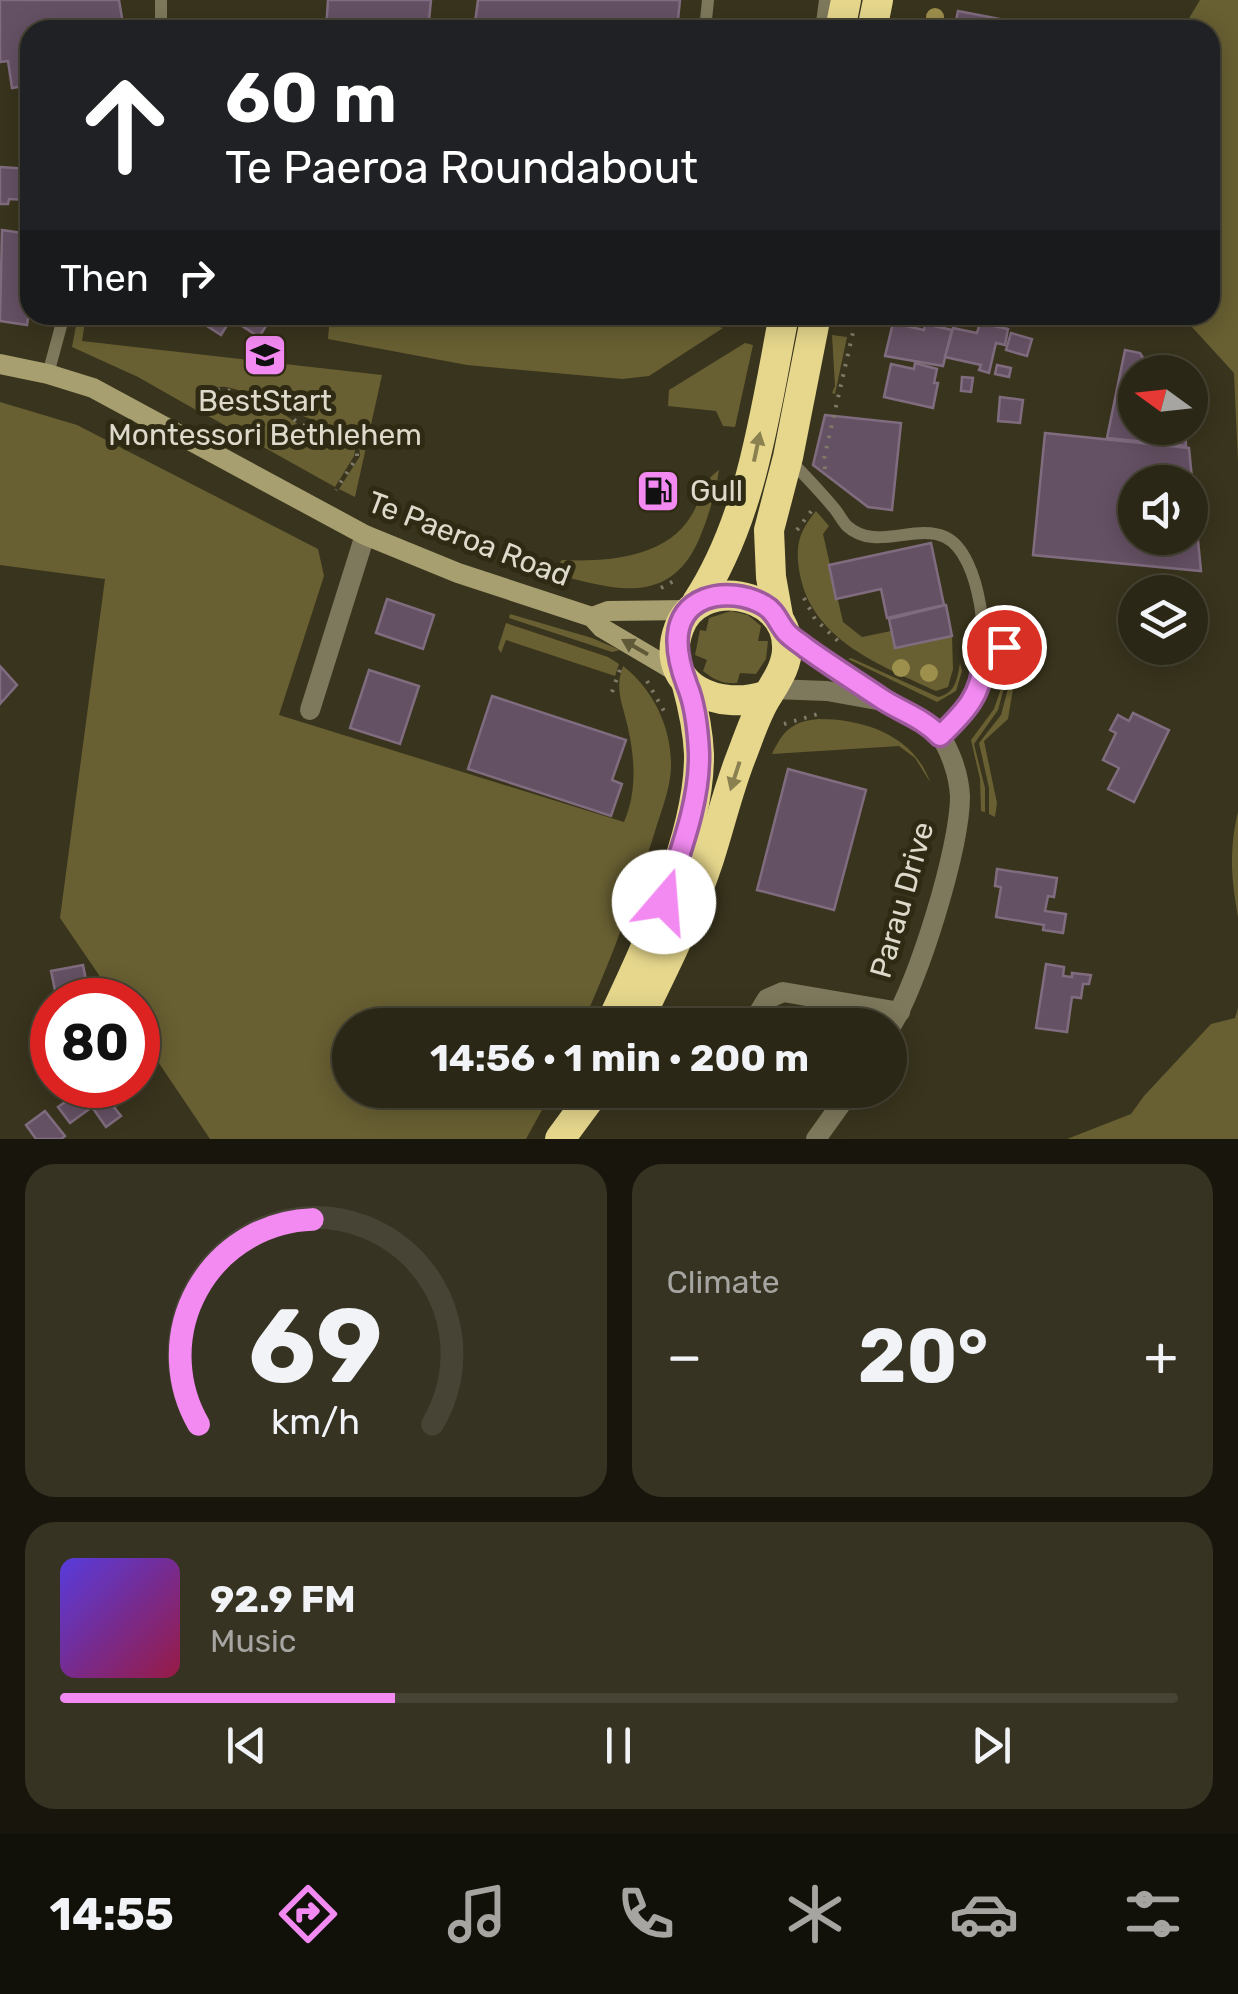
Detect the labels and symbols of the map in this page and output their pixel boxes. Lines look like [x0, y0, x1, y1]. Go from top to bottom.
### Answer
school or university icon: BestStart Montessori Bethlehem [242, 332, 288, 378]
north arrow [1118, 355, 1208, 445]
place label: BestStart Montessori Bethlehem [108, 383, 422, 453]
one-way arrow [750, 431, 765, 462]
fuel station icon: Gull [635, 468, 681, 514]
place label: Gull [690, 473, 743, 509]
street label: Te Paeroa Road [363, 484, 575, 594]
pin [962, 605, 1047, 690]
one-way arrow [621, 638, 649, 656]
one-way arrow [726, 761, 741, 791]
street label: Parau Drive [863, 818, 941, 982]
position arrow [612, 850, 716, 954]
speed limit sign: 80 [30, 978, 160, 1108]

